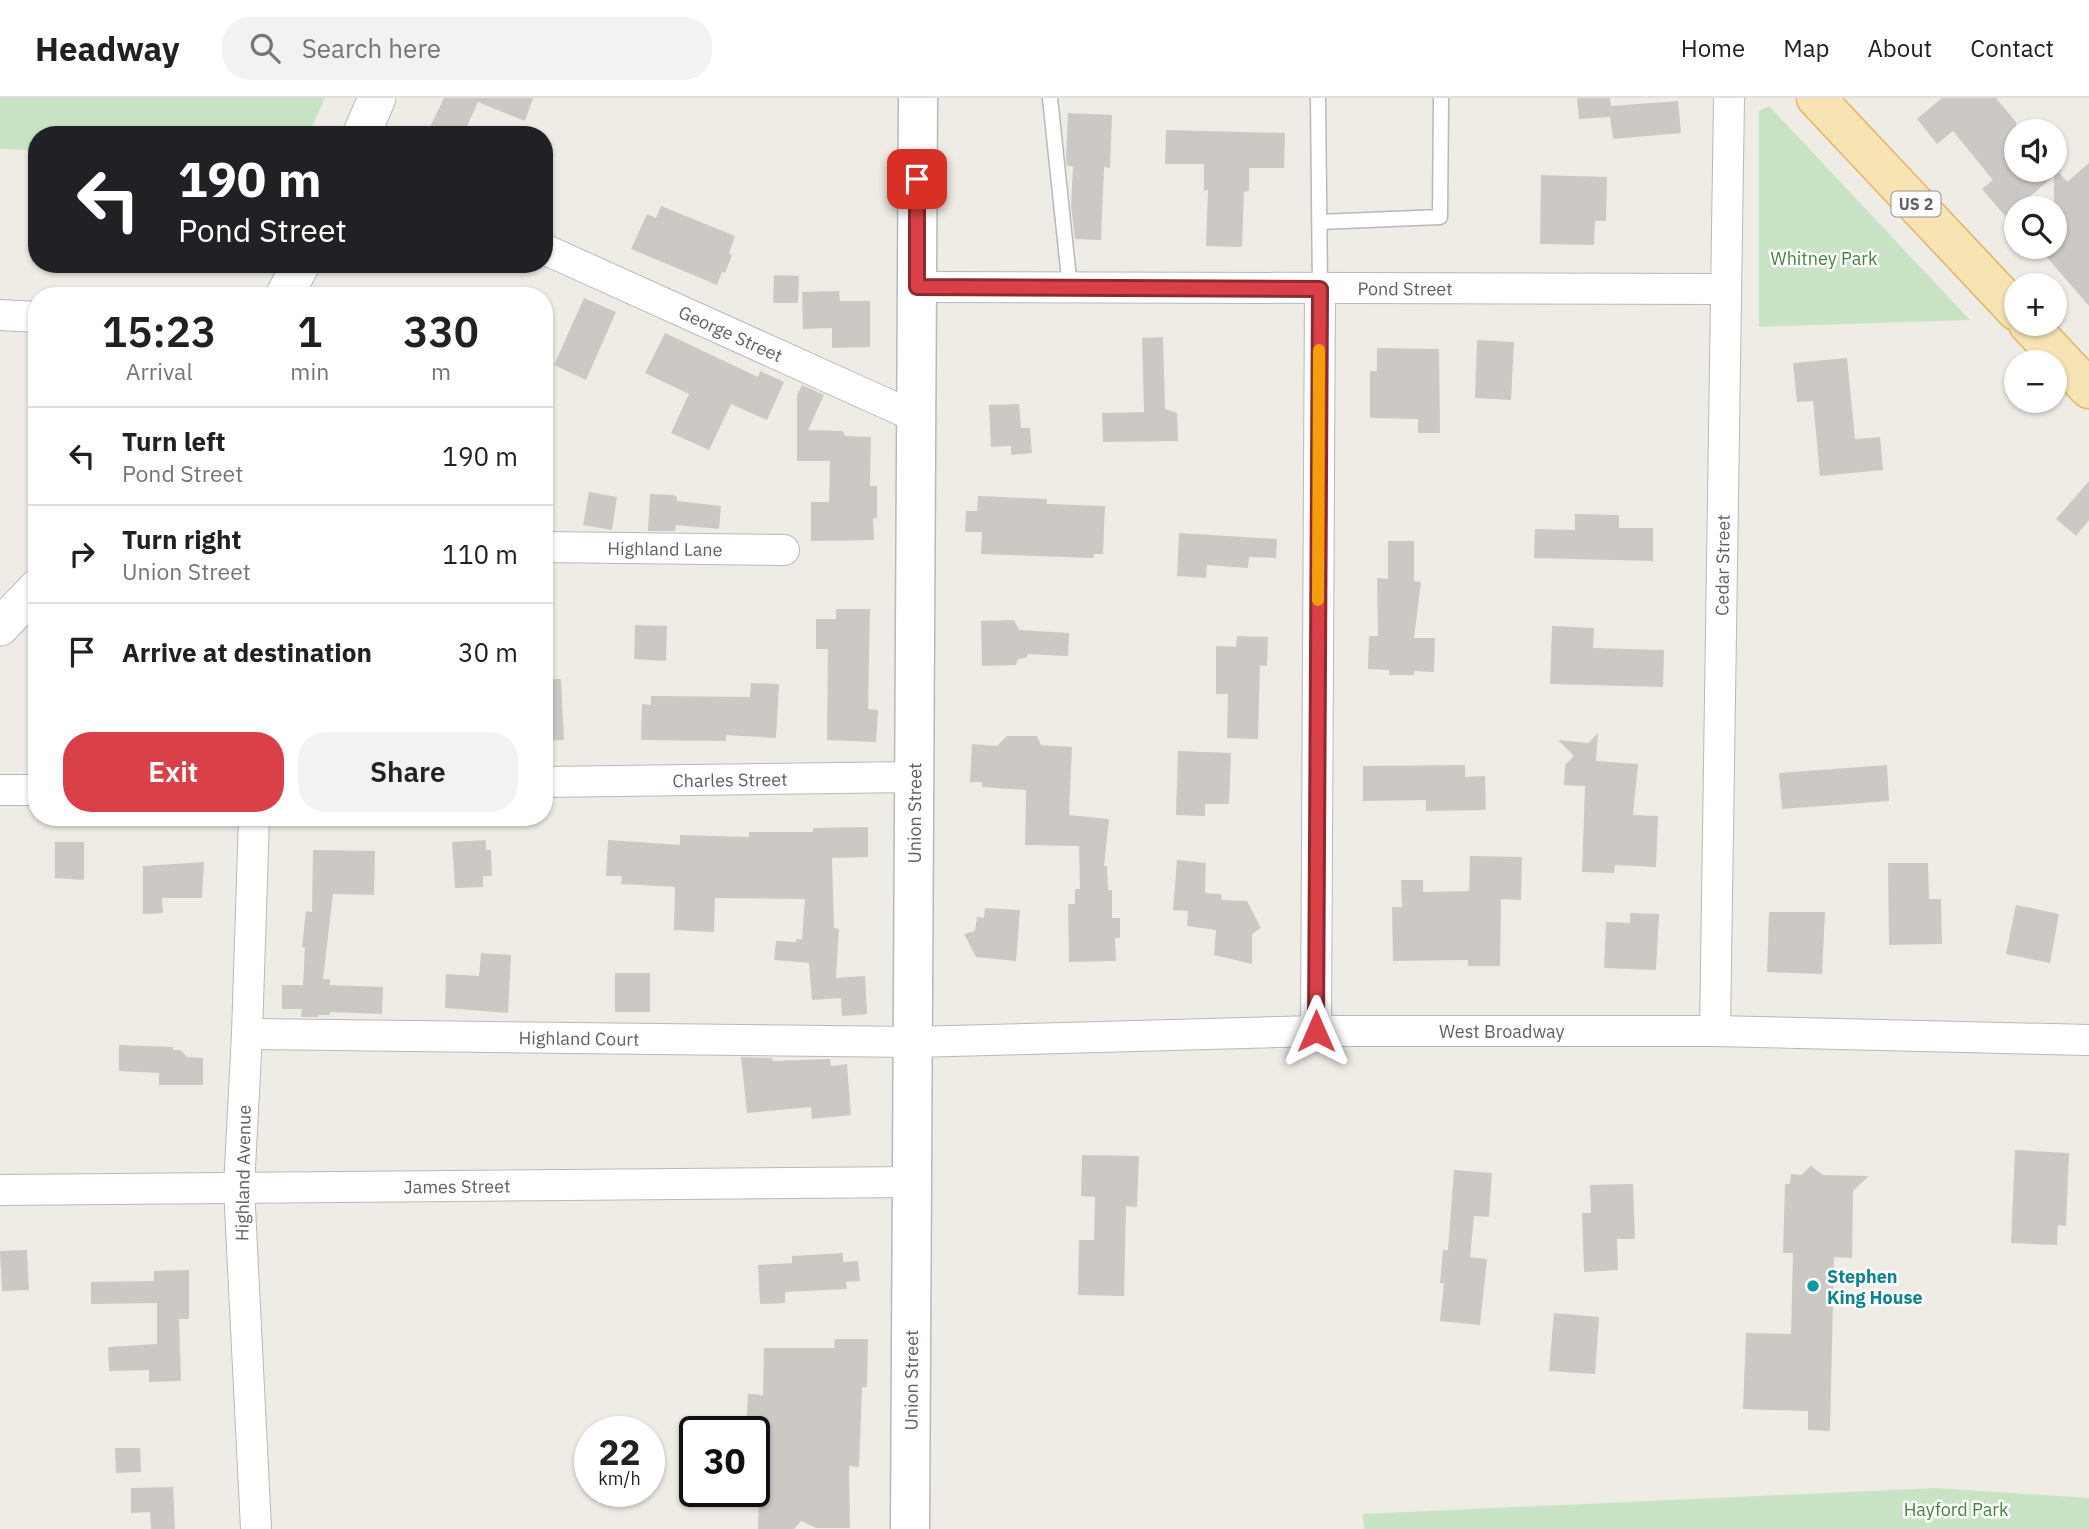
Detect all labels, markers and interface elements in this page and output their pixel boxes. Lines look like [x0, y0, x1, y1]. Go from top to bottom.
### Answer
search box [222, 17, 712, 80]
text: Headway [35, 27, 180, 70]
icon: search [246, 29, 284, 67]
text: Search here [302, 31, 441, 65]
text: Home [1681, 32, 1745, 64]
text: Map [1783, 32, 1829, 64]
text: About [1867, 32, 1932, 64]
text: Contact [1970, 32, 2054, 64]
map controls [2004, 119, 2067, 413]
button: sound [2004, 119, 2067, 182]
text: 190 m [178, 147, 322, 210]
pin [887, 149, 947, 209]
icon: left [63, 154, 154, 245]
icon: arrive [898, 160, 936, 198]
road number: US 2 [1892, 192, 1940, 216]
button: search [2004, 196, 2067, 259]
text: Pond Street [178, 209, 347, 251]
park label: Whitney Park [1771, 247, 1878, 270]
button: + [2004, 273, 2067, 336]
street label: Pond Street [1357, 277, 1453, 300]
street label: George Street [675, 300, 786, 367]
text: 15:23 [102, 304, 216, 359]
text: 1 [297, 304, 322, 359]
text: 330 [403, 304, 479, 359]
button: − [2004, 350, 2067, 413]
text: Arrival [126, 356, 193, 386]
text: min [290, 356, 329, 386]
text: m [431, 356, 451, 386]
text: Turn left [122, 424, 225, 458]
icon: left [63, 437, 101, 475]
text: 190 m [442, 439, 518, 473]
text: Pond Street [122, 458, 243, 488]
street label: Cedar Street [1710, 514, 1734, 616]
text: Turn right [122, 522, 241, 556]
icon: right [63, 535, 101, 573]
street label: Highland Lane [607, 536, 723, 561]
text: 110 m [442, 537, 518, 571]
text: Union Street [122, 556, 251, 586]
icon: arrive [63, 633, 101, 671]
text: Arrive at destination [122, 635, 372, 669]
text: 30 m [458, 635, 518, 669]
button: Exit [63, 732, 284, 812]
button: Share [298, 732, 518, 812]
street label: Union Street [902, 762, 926, 864]
street label: Charles Street [672, 767, 788, 792]
position arrow [1279, 994, 1353, 1068]
street label: West Broadway [1439, 1020, 1565, 1043]
street label: Highland Court [518, 1026, 640, 1050]
street label: Highland Avenue [230, 1104, 256, 1241]
street label: James Street [403, 1174, 511, 1198]
place label: Stephen King House [1827, 1265, 1923, 1309]
marker: Stephen King House [1805, 1278, 1821, 1294]
street label: Union Street [899, 1329, 923, 1431]
speed limit sign: 30 [679, 1416, 770, 1507]
text: 22 [598, 1429, 641, 1475]
text: km/h [598, 1467, 641, 1490]
park label: Hayford Park [1904, 1498, 2009, 1521]

